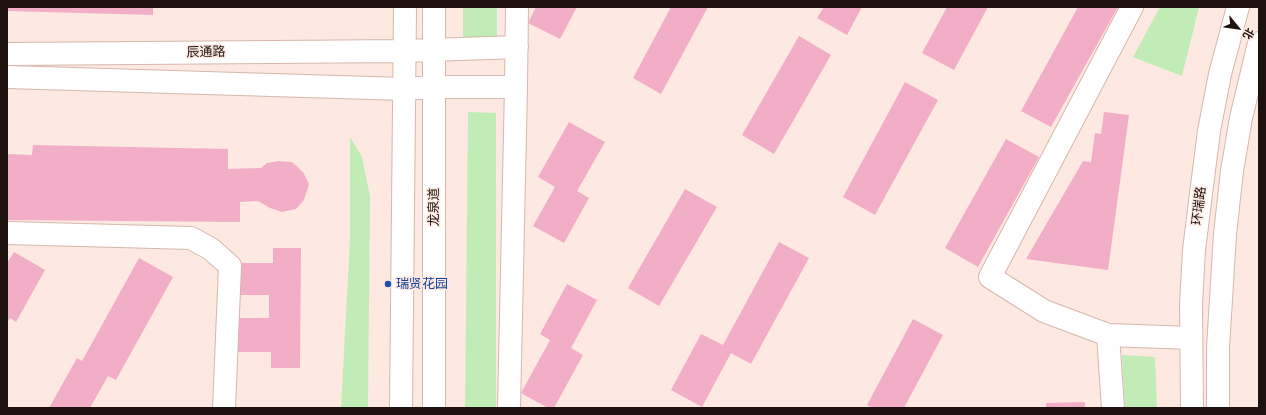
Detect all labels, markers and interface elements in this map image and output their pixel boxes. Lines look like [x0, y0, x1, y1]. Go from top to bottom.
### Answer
north arrow [1218, 8, 1258, 48]
text: 北 [1240, 26, 1258, 43]
street label: 辰通路 [186, 44, 226, 60]
street label: 环瑞路 [1189, 186, 1209, 226]
street label: 龙泉道 [426, 188, 442, 226]
place label: 瑞贤花园 [396, 276, 448, 292]
marker: 瑞贤花园 [383, 279, 393, 289]

